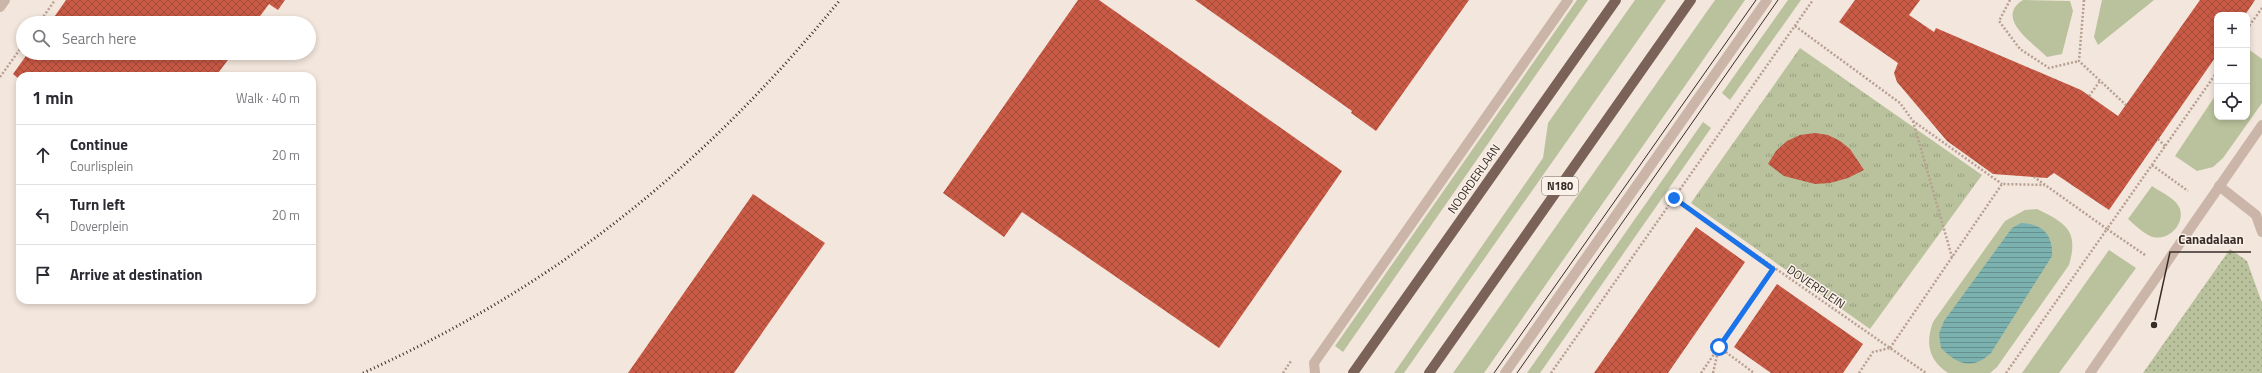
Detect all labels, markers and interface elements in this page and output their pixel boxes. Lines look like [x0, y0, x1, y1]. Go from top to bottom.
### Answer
map controls [2214, 12, 2250, 120]
button: + [2214, 12, 2250, 48]
search box [16, 16, 316, 60]
icon: search [30, 27, 52, 49]
text: Search here [62, 27, 136, 50]
button: − [2214, 48, 2250, 84]
button: locate [2214, 84, 2250, 120]
text: 1 min [32, 85, 73, 111]
text: Walk · 40 m [236, 88, 300, 108]
text: Continue [70, 133, 128, 156]
street label: NOORDERLAAN [1442, 140, 1505, 217]
icon: ahead [32, 144, 54, 166]
text: 20 m [272, 145, 300, 165]
text: Courlisplein [70, 156, 133, 176]
road number: N180 [1542, 177, 1578, 195]
route end [1665, 189, 1683, 207]
text: Turn left [70, 193, 125, 216]
icon: left [32, 204, 54, 226]
text: 20 m [272, 205, 300, 225]
text: Doverplein [70, 216, 129, 236]
callout: Canadalaan [2170, 227, 2251, 252]
text: Canadalaan [2178, 229, 2244, 249]
street label: DOVERPLEIN [1783, 260, 1849, 313]
text: Arrive at destination [70, 263, 203, 286]
icon: arrive [32, 264, 54, 286]
route start [1710, 338, 1728, 356]

